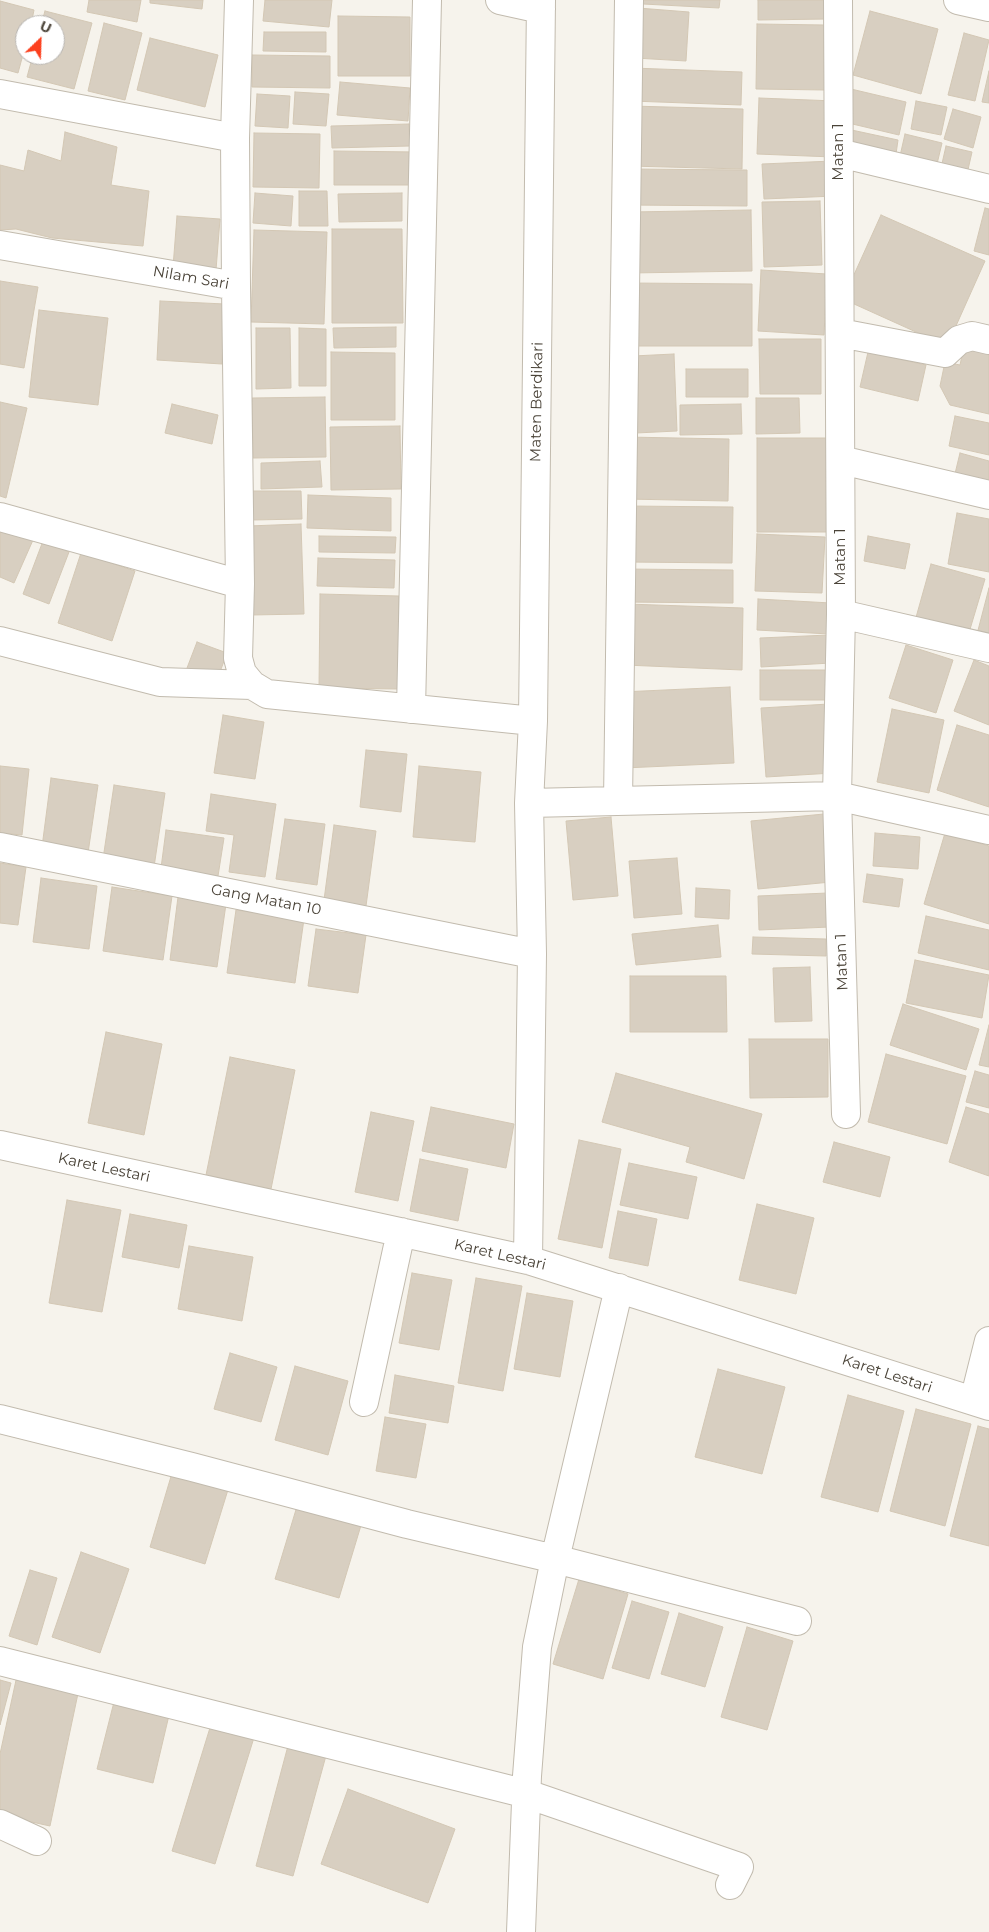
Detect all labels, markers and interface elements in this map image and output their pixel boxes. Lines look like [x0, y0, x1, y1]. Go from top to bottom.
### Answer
north arrow [15, 15, 65, 65]
text: U [37, 17, 54, 38]
street label: Matan 1 [830, 123, 848, 181]
street label: Nilam Sari [152, 262, 230, 294]
street label: Maten Berdikari [527, 342, 547, 462]
street label: Matan 1 [832, 528, 850, 586]
street label: Gang Matan 10 [209, 880, 323, 920]
street label: Matan 1 [832, 933, 852, 991]
street label: Karet Lestari [56, 1149, 152, 1187]
street label: Karet Lestari [452, 1236, 548, 1274]
street label: Karet Lestari [840, 1351, 934, 1397]

